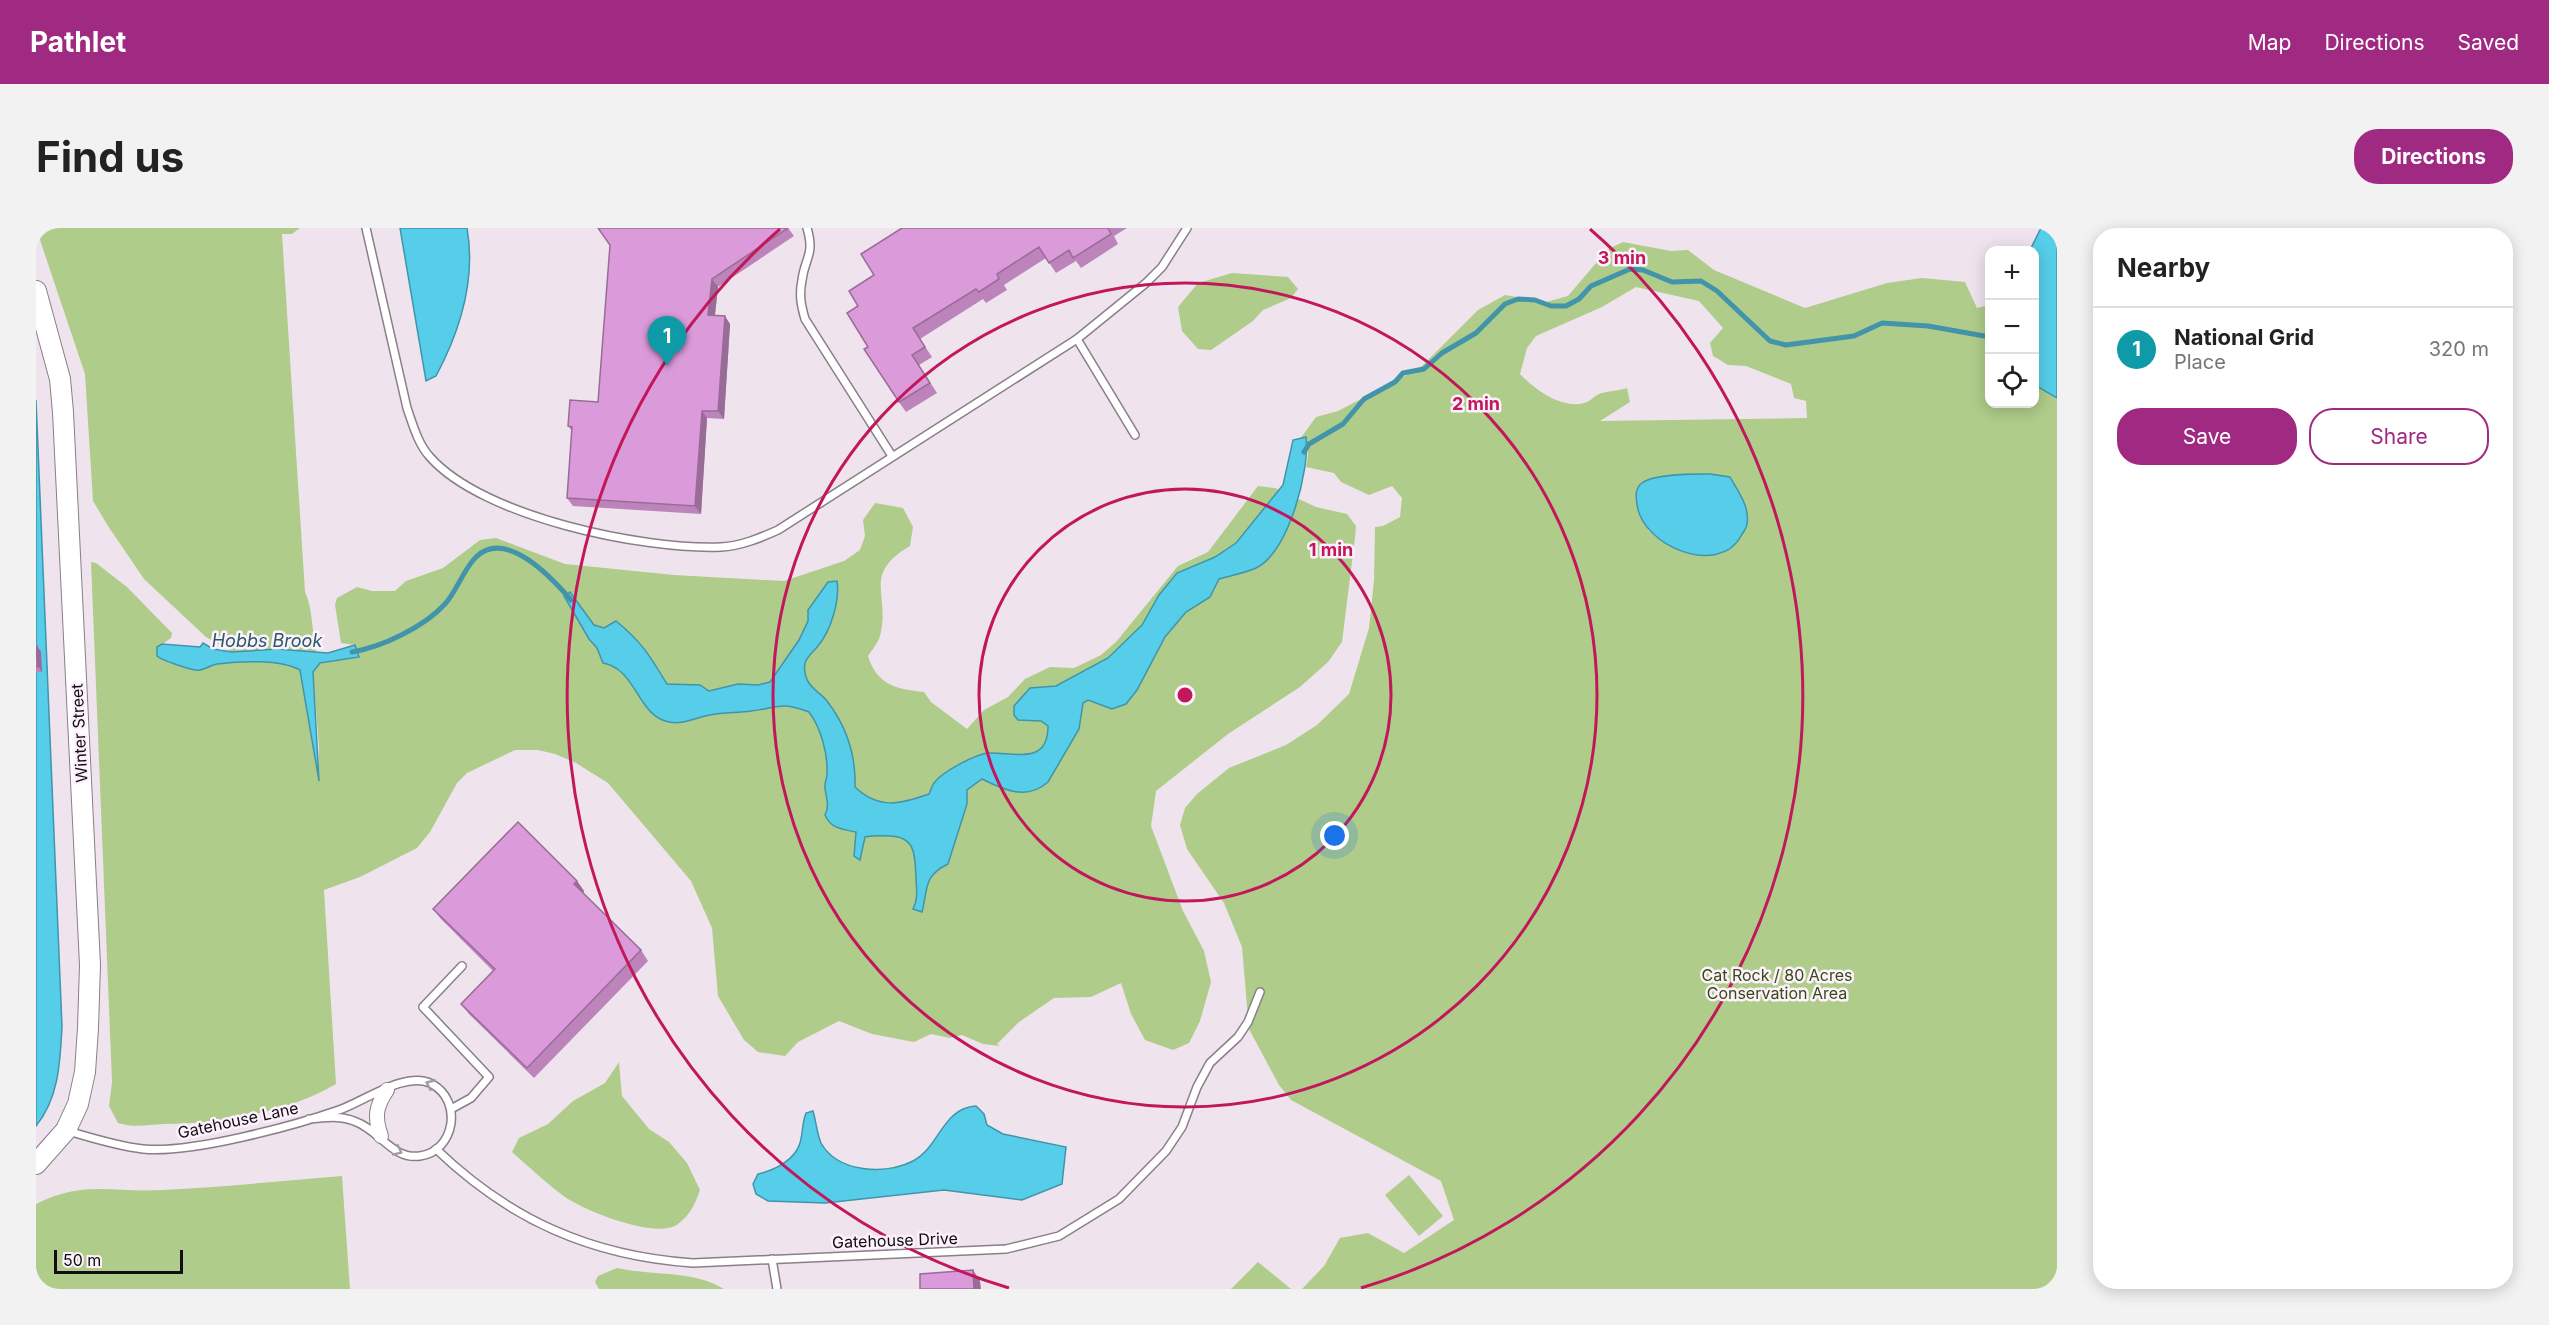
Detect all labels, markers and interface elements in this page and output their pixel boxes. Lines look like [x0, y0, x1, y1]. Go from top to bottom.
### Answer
text: Pathlet [30, 25, 126, 59]
text: Map [2248, 30, 2291, 55]
text: Directions [2324, 30, 2425, 55]
text: Saved [2458, 30, 2519, 55]
button: Directions [2354, 129, 2513, 184]
text: Find us [36, 131, 184, 182]
map controls [1985, 246, 2039, 408]
button: + [1985, 246, 2039, 300]
text: 3 min [1598, 247, 1646, 268]
text: Nearby [2117, 252, 2210, 283]
button: − [1985, 300, 2039, 354]
pin: 1 [648, 316, 686, 366]
text: National Grid [2174, 324, 2314, 350]
text: 1 [2132, 337, 2141, 361]
text: 320 m [2429, 337, 2489, 361]
text: Place [2174, 350, 2226, 374]
button: locate [1985, 354, 2039, 408]
text: 2 min [1452, 393, 1500, 414]
button: Save [2117, 408, 2297, 465]
button: Share [2309, 408, 2489, 465]
text: 1 min [1309, 539, 1353, 560]
water label: Hobbs Brook [212, 630, 323, 651]
street label: Winter Street [66, 683, 92, 783]
centre of rings [1175, 685, 1195, 705]
your location [1320, 821, 1349, 850]
park label: Cat Rock / 80 Acres Conservation Area [1702, 965, 1852, 1003]
one-way arrow [425, 1080, 436, 1092]
street label: Gatehouse Lane [176, 1097, 300, 1143]
one-way arrow [392, 1143, 403, 1155]
street label: Gatehouse Drive [832, 1228, 958, 1252]
scale bar [54, 1247, 183, 1274]
text: 50 m [63, 1250, 101, 1270]

